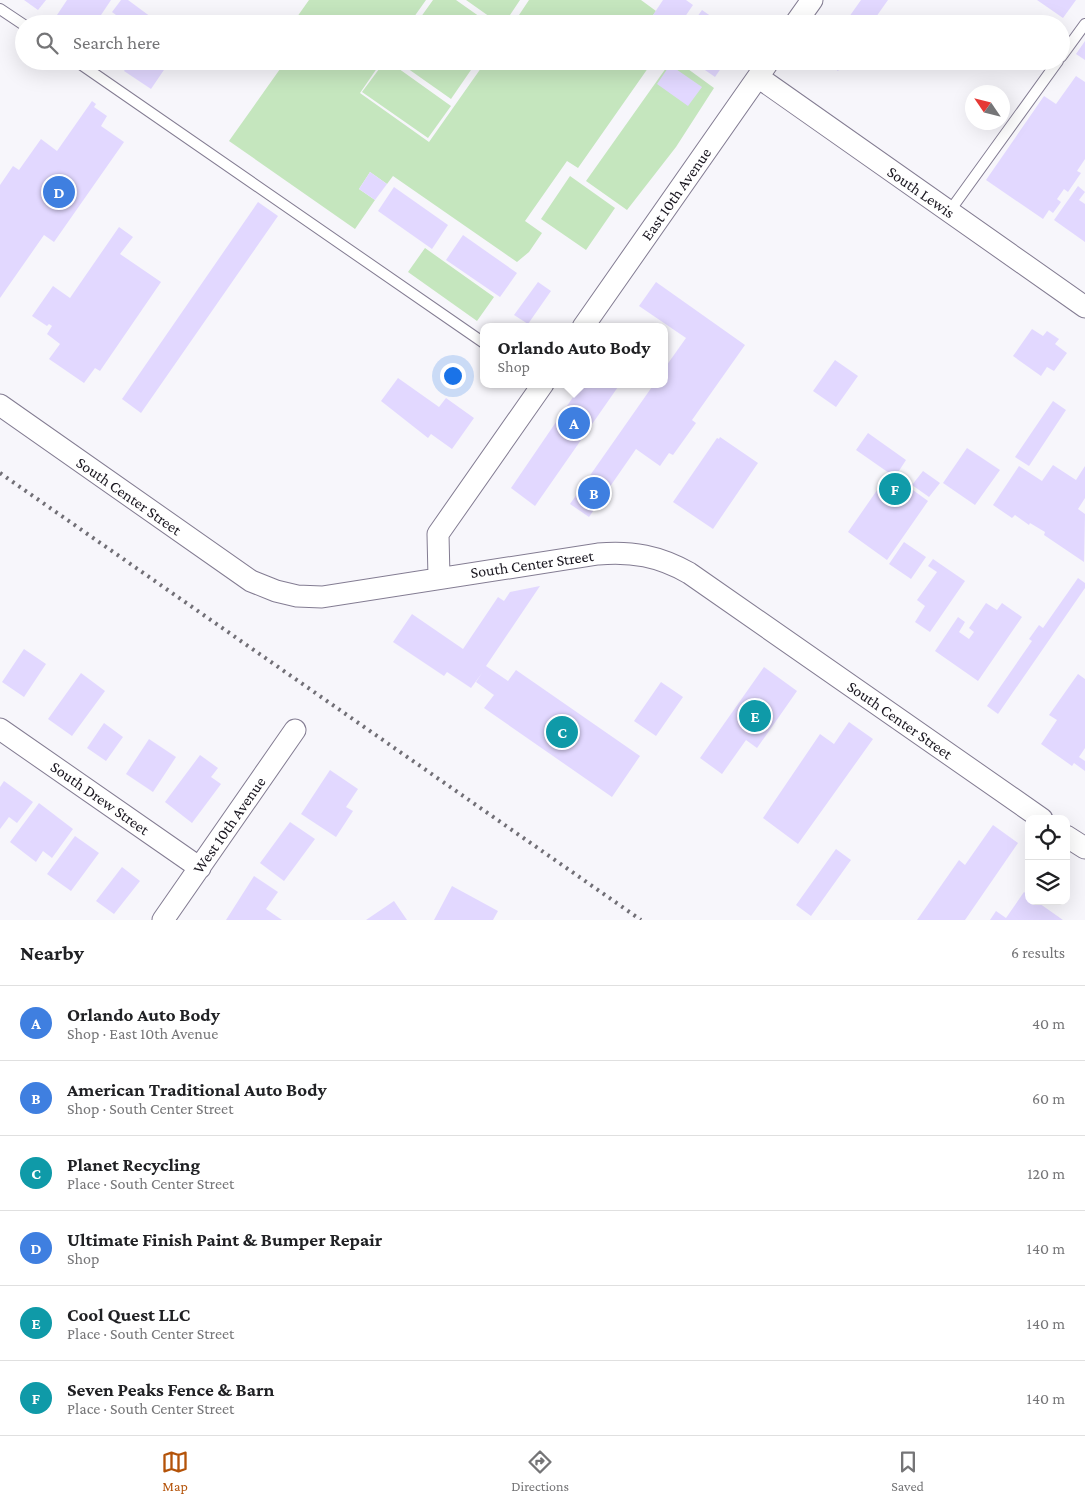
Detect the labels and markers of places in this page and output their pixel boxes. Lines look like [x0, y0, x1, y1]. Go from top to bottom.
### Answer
pin: D [43, 173, 75, 211]
pin: A [558, 404, 590, 442]
pin: F [879, 470, 911, 508]
pin: B [578, 474, 610, 512]
pin: E [739, 697, 771, 735]
pin: C [546, 713, 578, 751]

